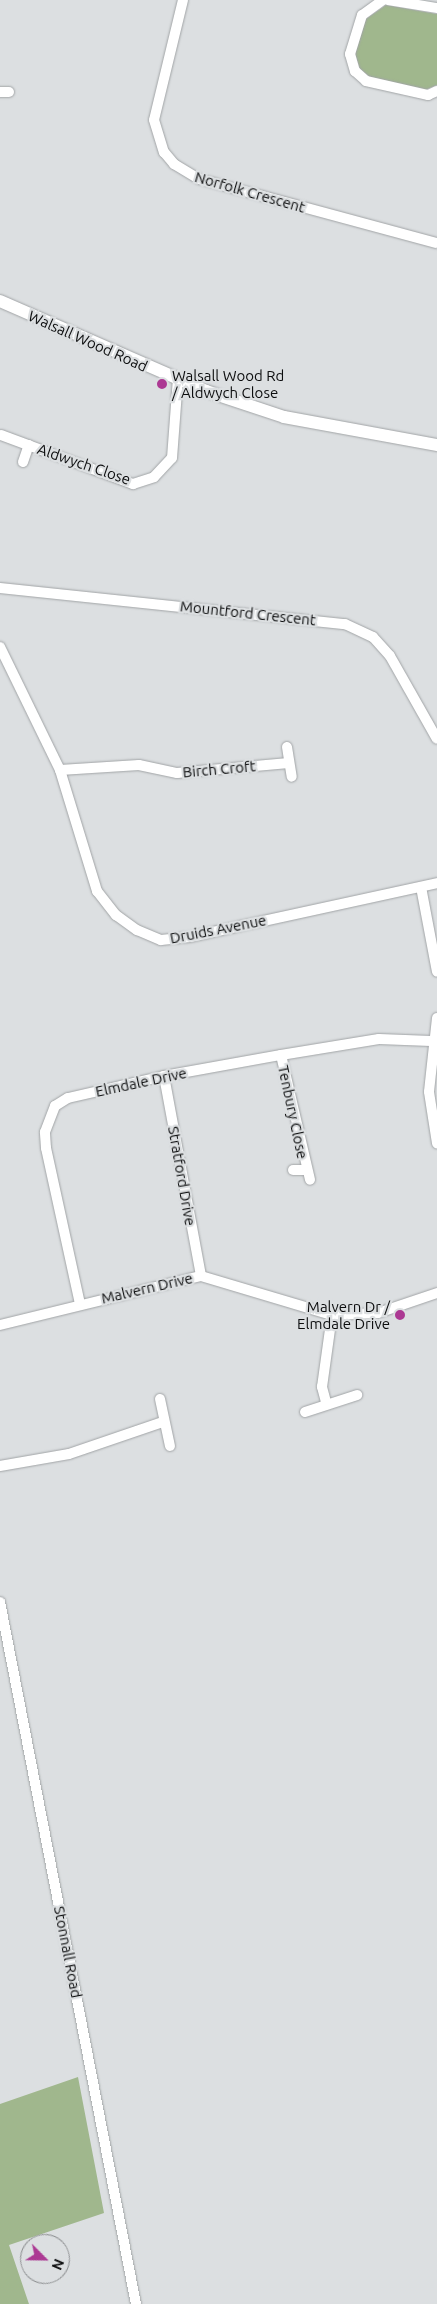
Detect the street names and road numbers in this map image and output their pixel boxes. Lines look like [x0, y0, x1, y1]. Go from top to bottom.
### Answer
street label: Norfolk Crescent [193, 168, 307, 216]
street label: Walsall Wood Road [26, 307, 150, 375]
street label: Aldwych Close [35, 440, 133, 488]
street label: Mountford Crescent [179, 597, 317, 629]
street label: Birch Croft [182, 757, 256, 781]
street label: Druids Avenue [168, 911, 268, 947]
street label: Elmdale Drive [94, 1064, 188, 1100]
street label: Tenbury Close [274, 1064, 312, 1160]
street label: Stratford Drive [164, 1125, 200, 1227]
street label: Malvern Drive [99, 1269, 195, 1307]
street label: Stonnall Road [50, 1905, 86, 1999]

